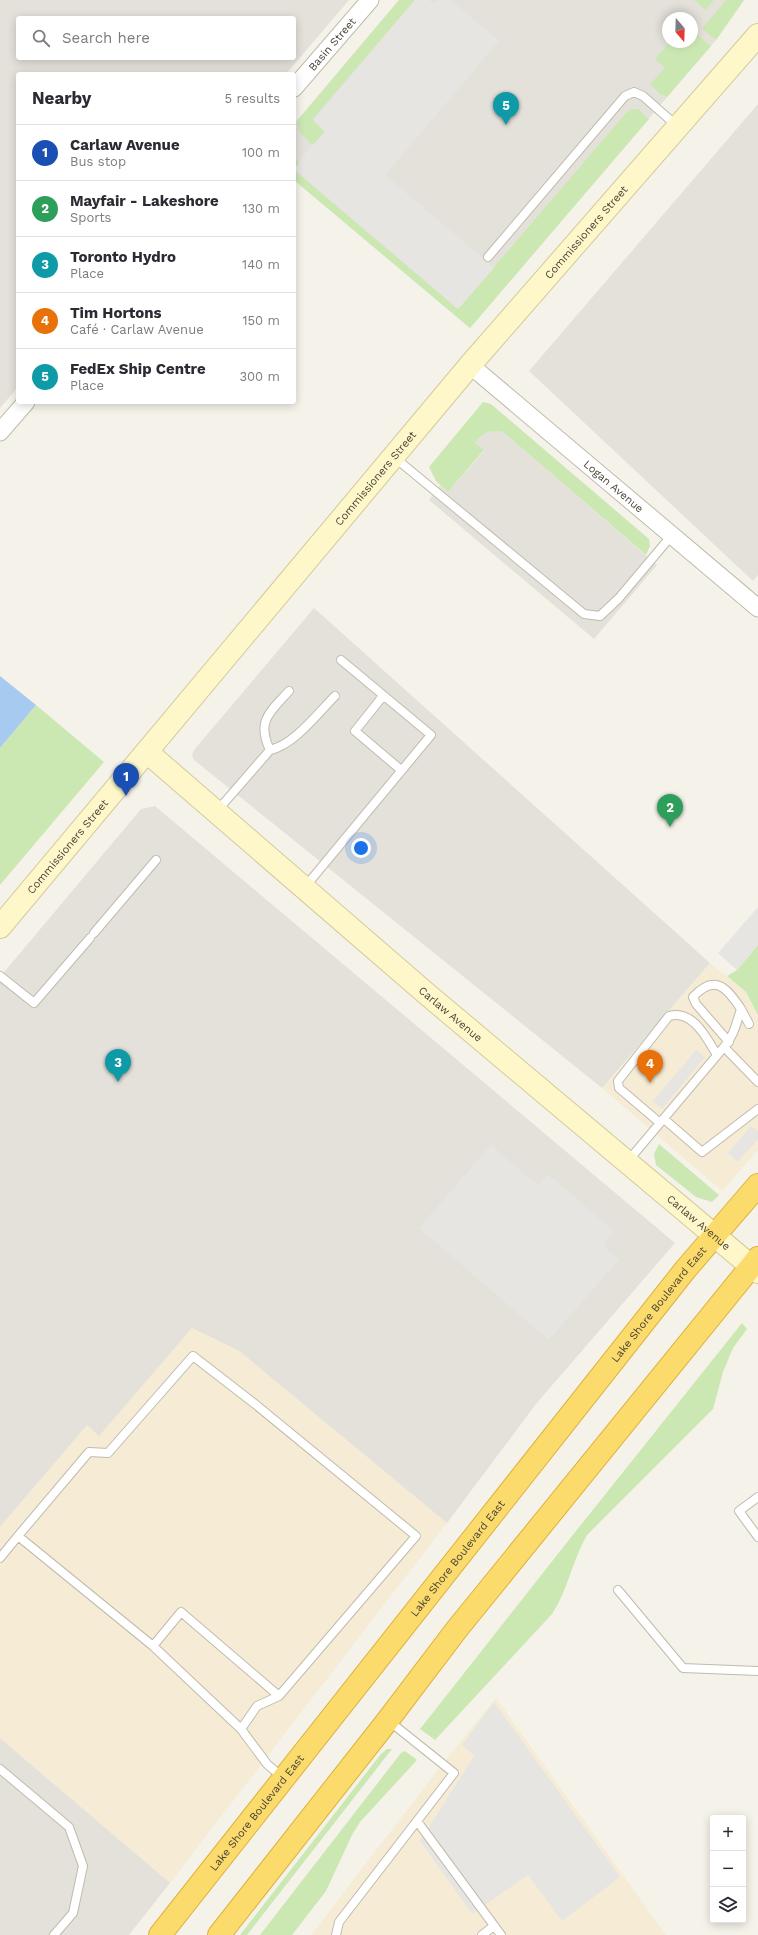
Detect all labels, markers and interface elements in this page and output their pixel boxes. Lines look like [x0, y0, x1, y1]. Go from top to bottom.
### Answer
north arrow [662, 12, 698, 48]
street label: Basin Street [306, 15, 359, 74]
search box [16, 16, 296, 60]
icon: search [30, 27, 52, 49]
text: Search here [62, 29, 150, 47]
text: Nearby [32, 88, 91, 108]
text: 5 results [225, 91, 280, 106]
pin: 5 [493, 92, 519, 125]
text: Carlaw Avenue [70, 136, 180, 154]
text: 1 [42, 145, 48, 160]
text: 100 m [242, 145, 280, 160]
text: Bus stop [70, 154, 126, 169]
street label: Commissioners Street [542, 183, 631, 282]
text: Mayfair - Lakeshore [70, 192, 219, 210]
text: 2 [41, 201, 49, 216]
text: 130 m [242, 201, 280, 216]
text: Sports [70, 210, 111, 225]
text: Toronto Hydro [70, 248, 176, 266]
text: 3 [41, 257, 49, 272]
text: 140 m [242, 257, 280, 272]
text: Place [70, 266, 104, 281]
text: Tim Hortons [70, 304, 162, 322]
text: 4 [41, 313, 49, 328]
text: 150 m [242, 313, 280, 328]
text: Café · Carlaw Avenue [70, 322, 204, 337]
text: FedEx Ship Centre [70, 360, 206, 378]
text: 5 [41, 369, 49, 384]
text: 300 m [239, 369, 280, 384]
text: Place [70, 378, 104, 393]
street label: Commissioners Street [332, 428, 419, 529]
street label: Logan Avenue [581, 458, 646, 516]
pin: 1 [113, 763, 139, 796]
pin: 2 [657, 794, 683, 827]
street label: Commissioners Street [24, 797, 111, 897]
your location [351, 838, 371, 858]
street label: Carlaw Avenue [416, 984, 485, 1045]
pin: 3 [105, 1049, 131, 1082]
pin: 4 [637, 1050, 663, 1083]
street label: Carlaw Avenue [664, 1192, 733, 1253]
street label: Lake Shore Boulevard East [609, 1244, 709, 1365]
street label: Lake Shore Boulevard East [408, 1497, 508, 1619]
street label: Lake Shore Boulevard East [207, 1752, 307, 1874]
map controls [710, 1815, 746, 1923]
button: + [710, 1815, 746, 1851]
button: − [710, 1851, 746, 1887]
button: layers [710, 1887, 746, 1923]

